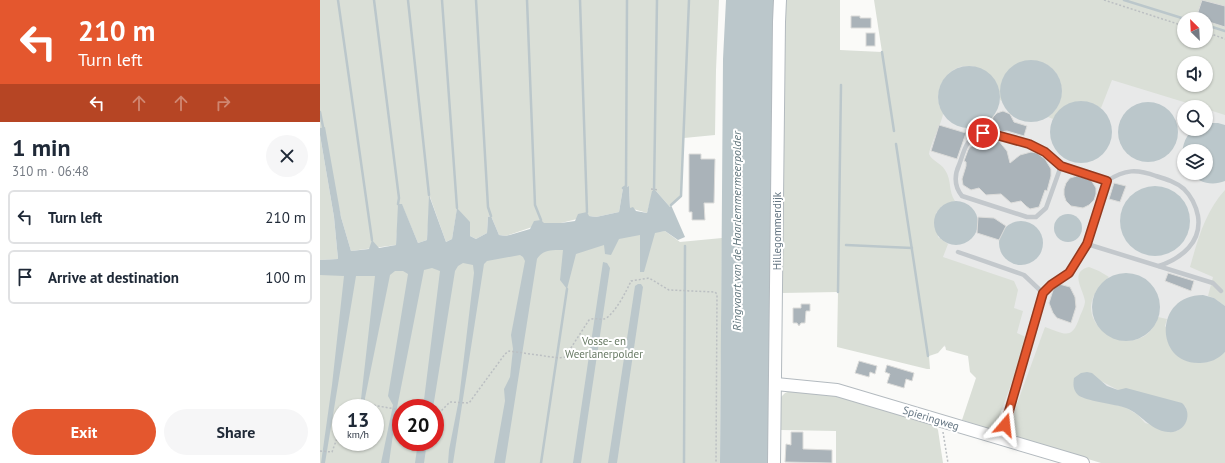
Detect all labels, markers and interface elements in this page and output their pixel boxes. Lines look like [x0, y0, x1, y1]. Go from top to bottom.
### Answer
text: 210 m [78, 12, 155, 49]
north arrow [1177, 12, 1213, 48]
map controls [1177, 12, 1213, 180]
icon: left [12, 16, 64, 68]
text: Turn left [78, 48, 143, 71]
button: sound [1177, 56, 1213, 92]
icon: left [86, 92, 108, 114]
icon: ahead [128, 92, 150, 114]
icon: ahead [170, 92, 192, 114]
icon: right [212, 92, 234, 114]
button: search [1177, 100, 1213, 136]
pin [966, 116, 1000, 150]
icon: arrive [972, 122, 994, 144]
water label: Ringvaart van de Haarlemmermeerpolder [729, 130, 744, 331]
text: 1 min [12, 132, 71, 163]
button: close [266, 135, 308, 177]
button: layers [1177, 144, 1213, 180]
text: 310 m · 06:48 [12, 163, 89, 180]
street label: Hillegommerdijk [770, 191, 784, 270]
icon: left [14, 206, 36, 228]
text: Turn left [48, 208, 102, 227]
text: 210 m [265, 208, 306, 227]
icon: arrive [14, 266, 36, 288]
text: Arrive at destination [48, 268, 179, 287]
text: 100 m [265, 268, 306, 287]
park label: Vosse- en Weerlanerpolder [565, 334, 643, 361]
speed limit sign: 20 [392, 399, 444, 451]
street label: Spieringweg [901, 403, 961, 433]
position arrow [984, 404, 1026, 446]
text: 13 [347, 407, 369, 433]
button: Exit [12, 409, 156, 455]
button: Share [164, 409, 308, 455]
text: km/h [347, 428, 369, 441]

